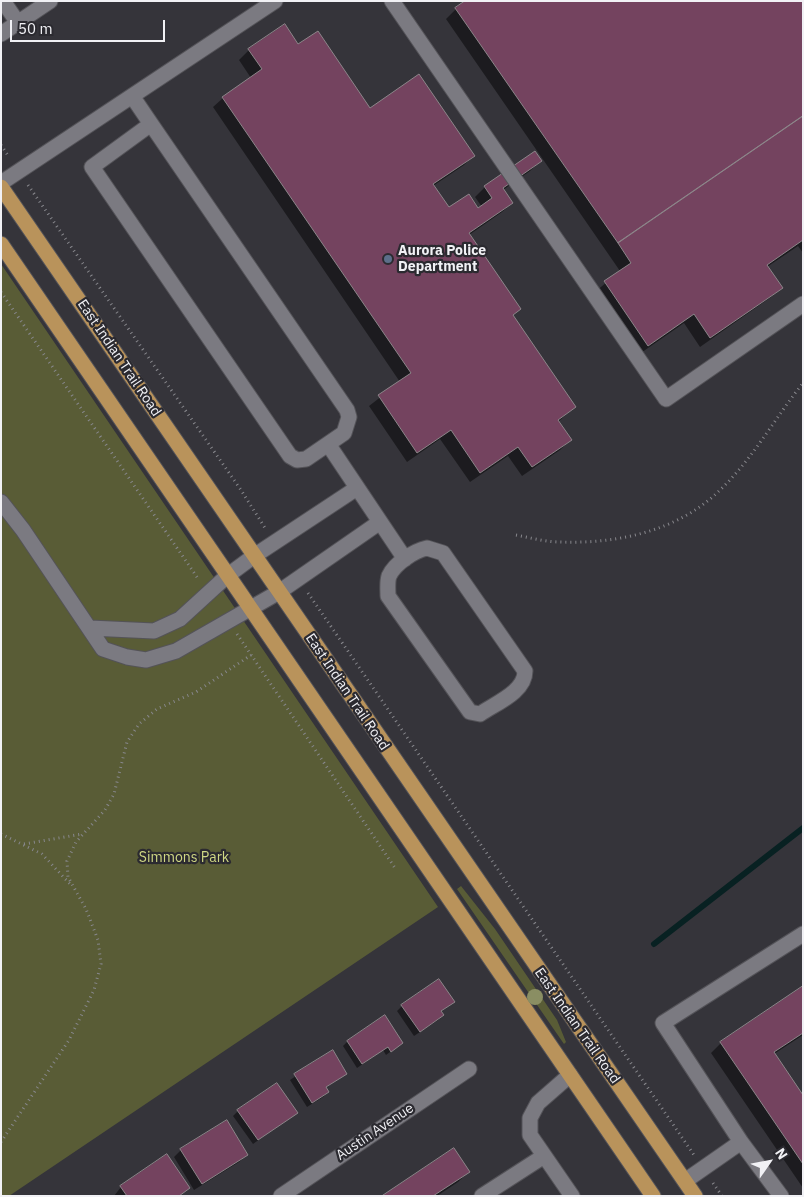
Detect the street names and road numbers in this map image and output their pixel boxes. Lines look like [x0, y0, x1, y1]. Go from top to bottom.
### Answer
street label: East Indian Trail Road [74, 296, 164, 420]
street label: East Indian Trail Road [302, 630, 392, 754]
street label: East Indian Trail Road [531, 965, 623, 1087]
street label: Austin Avenue [333, 1100, 417, 1164]

